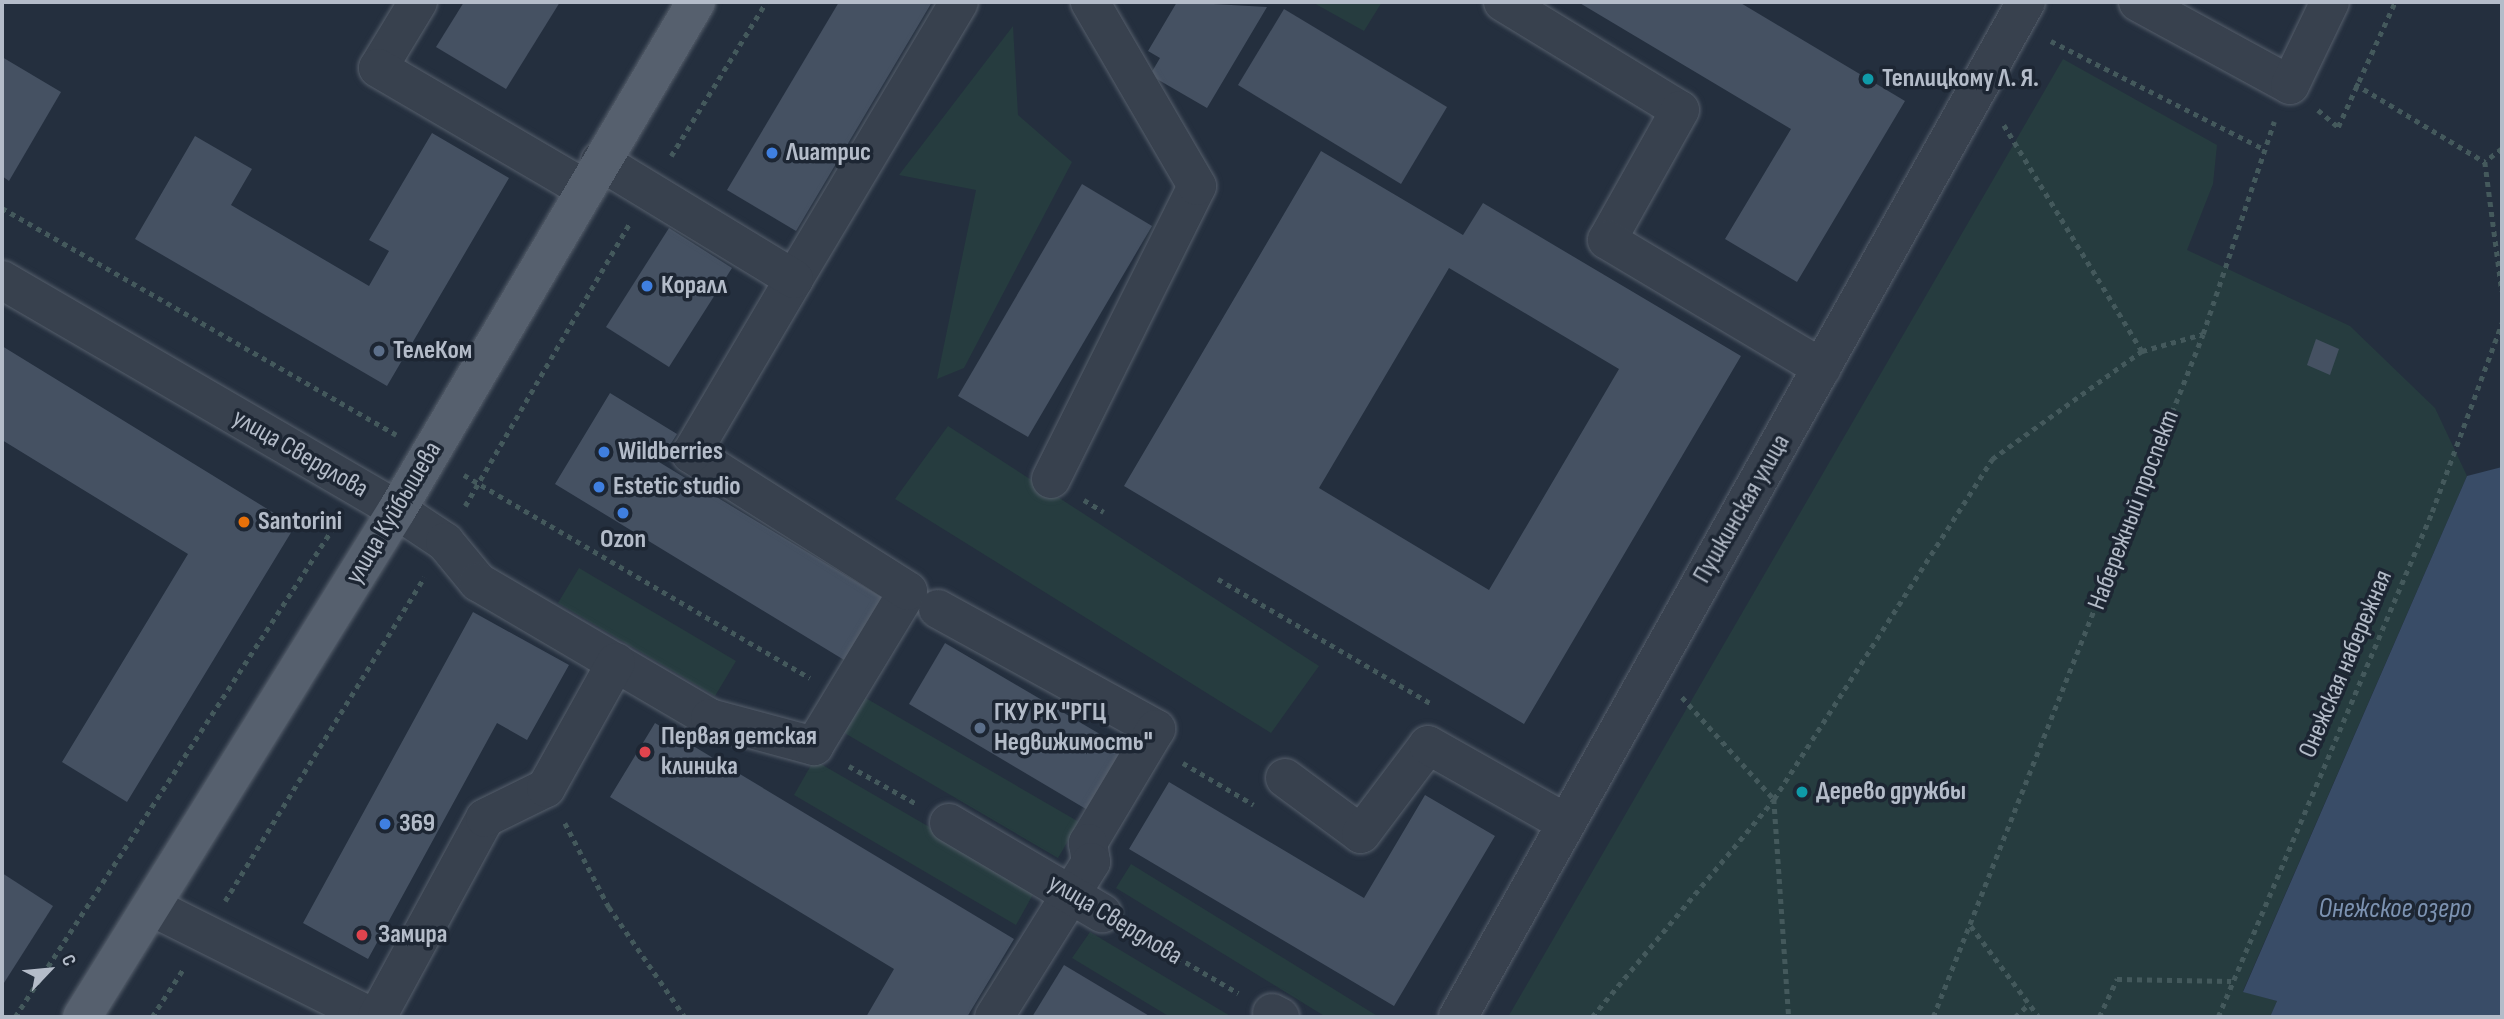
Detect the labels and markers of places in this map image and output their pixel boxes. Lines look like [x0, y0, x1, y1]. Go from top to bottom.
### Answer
place label: Теплицкому Л. Я. [1882, 63, 2039, 95]
marker: Теплицкому Л. Я. [1860, 71, 1876, 87]
place label: Лиатрис [786, 137, 871, 169]
marker: Лиатрис [764, 145, 780, 161]
place label: Коралл [661, 270, 727, 302]
marker: Коралл [639, 278, 655, 294]
place label: ТелеКом [393, 335, 472, 367]
marker: ТелеКом [371, 343, 387, 359]
place label: Wildberries [618, 436, 723, 468]
marker: Wildberries [596, 444, 612, 460]
place label: Estetic studio [613, 471, 741, 503]
marker: Estetic studio [591, 479, 607, 495]
marker: Ozon [615, 505, 631, 521]
place label: Santorini [258, 506, 342, 538]
marker: Santorini [236, 514, 252, 530]
place label: Ozon [600, 524, 646, 556]
place label: ГКУ РК "РГЦ Недвижимость" [994, 697, 1153, 758]
marker: ГКУ РК "РГЦ Недвижимость" [972, 720, 988, 736]
place label: Первая детская клиника [661, 721, 817, 782]
marker: Первая детская клиника [635, 742, 655, 762]
place label: Дерево дружбы [1816, 776, 1966, 808]
marker: Дерево дружбы [1794, 784, 1810, 800]
place label: 369 [399, 808, 435, 840]
marker: 369 [377, 816, 393, 832]
place label: Замира [378, 919, 447, 951]
marker: Замира [352, 925, 372, 945]

